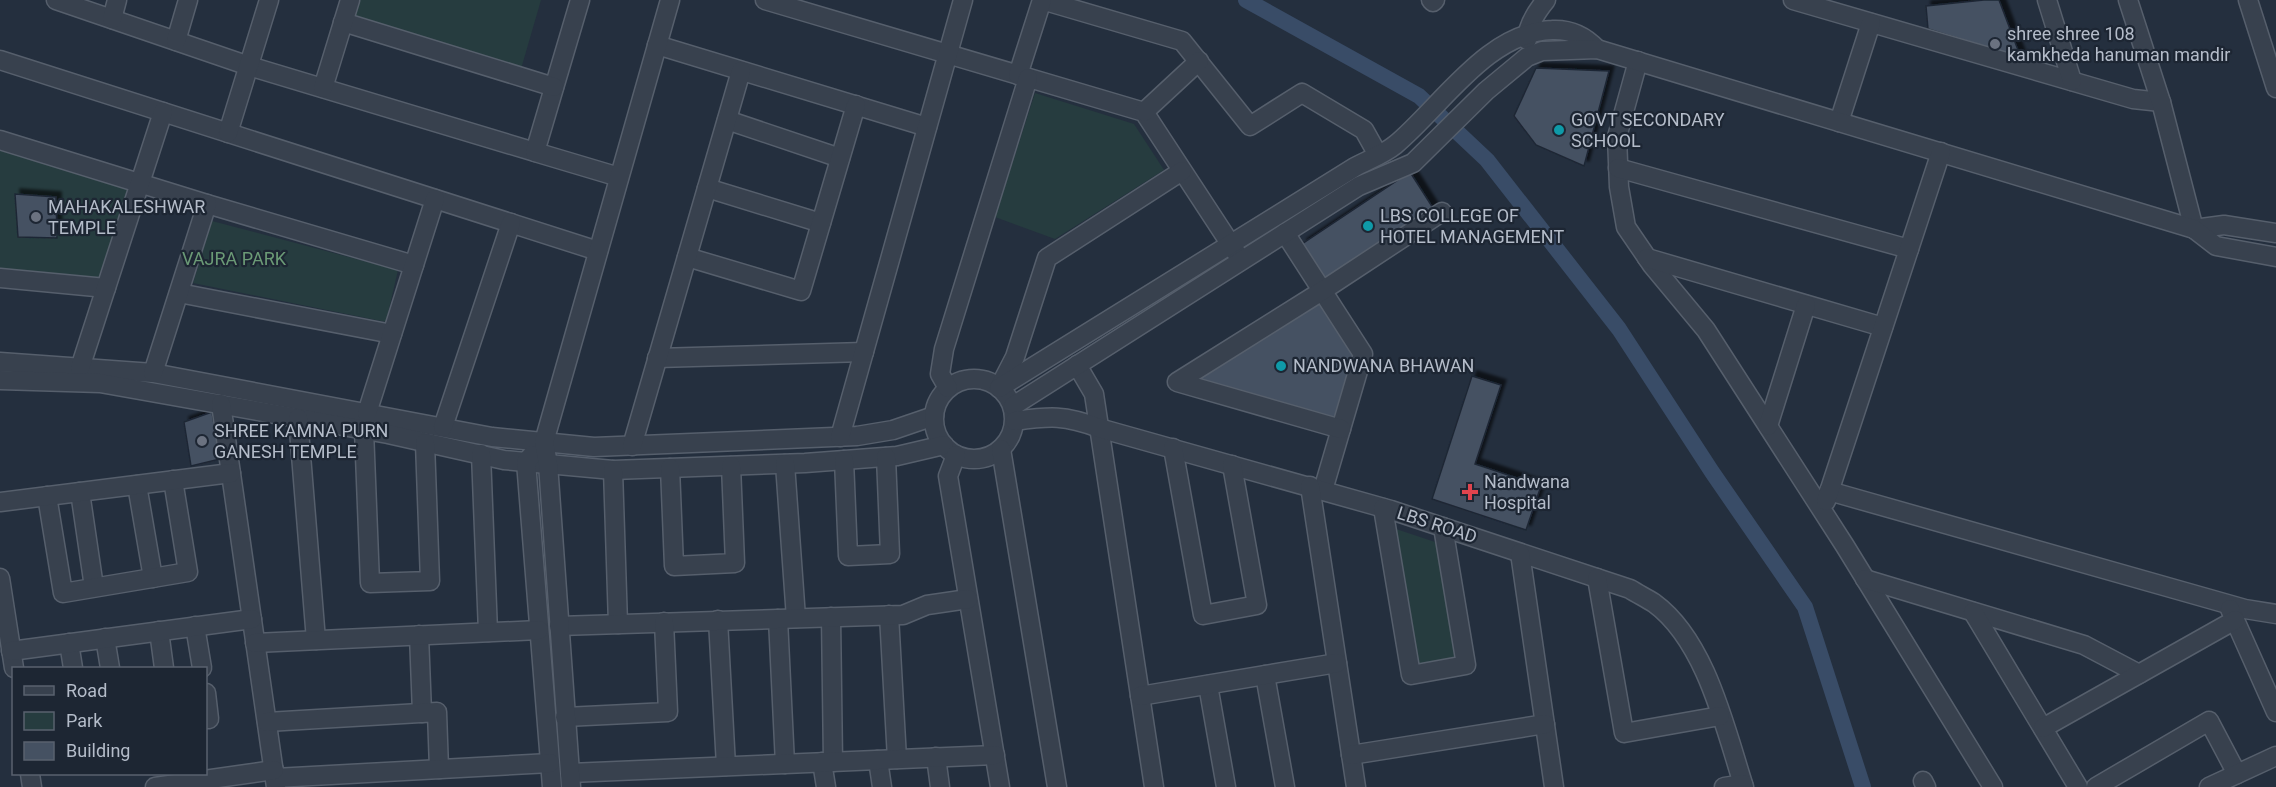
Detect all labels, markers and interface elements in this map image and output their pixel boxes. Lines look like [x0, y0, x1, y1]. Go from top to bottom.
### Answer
place label: shree shree 108 kamkheda hanuman mandir [2007, 23, 2230, 65]
marker: shree shree 108 kamkheda hanuman mandir [1988, 37, 2002, 51]
place label: GOVT SECONDARY SCHOOL [1571, 109, 1725, 151]
marker: GOVT SECONDARY SCHOOL [1552, 123, 1566, 137]
place label: MAHAKALESHWAR TEMPLE [48, 196, 205, 238]
place label: LBS COLLEGE OF HOTEL MANAGEMENT [1380, 205, 1564, 247]
marker: MAHAKALESHWAR TEMPLE [29, 210, 43, 224]
marker: LBS COLLEGE OF HOTEL MANAGEMENT [1361, 219, 1375, 233]
park label: VAJRA PARK [182, 248, 287, 269]
place label: NANDWANA BHAWAN [1293, 355, 1474, 376]
marker: NANDWANA BHAWAN [1274, 359, 1288, 373]
place label: SHREE KAMNA PURN GANESH TEMPLE [214, 420, 388, 462]
marker: SHREE KAMNA PURN GANESH TEMPLE [195, 434, 209, 448]
place label: Nandwana Hospital [1484, 471, 1570, 513]
marker: Nandwana Hospital [1461, 483, 1479, 501]
street label: LBS ROAD [1394, 502, 1480, 547]
legend [12, 667, 207, 775]
text: Road [66, 680, 107, 701]
text: Park [66, 710, 103, 731]
text: Building [66, 740, 130, 761]

